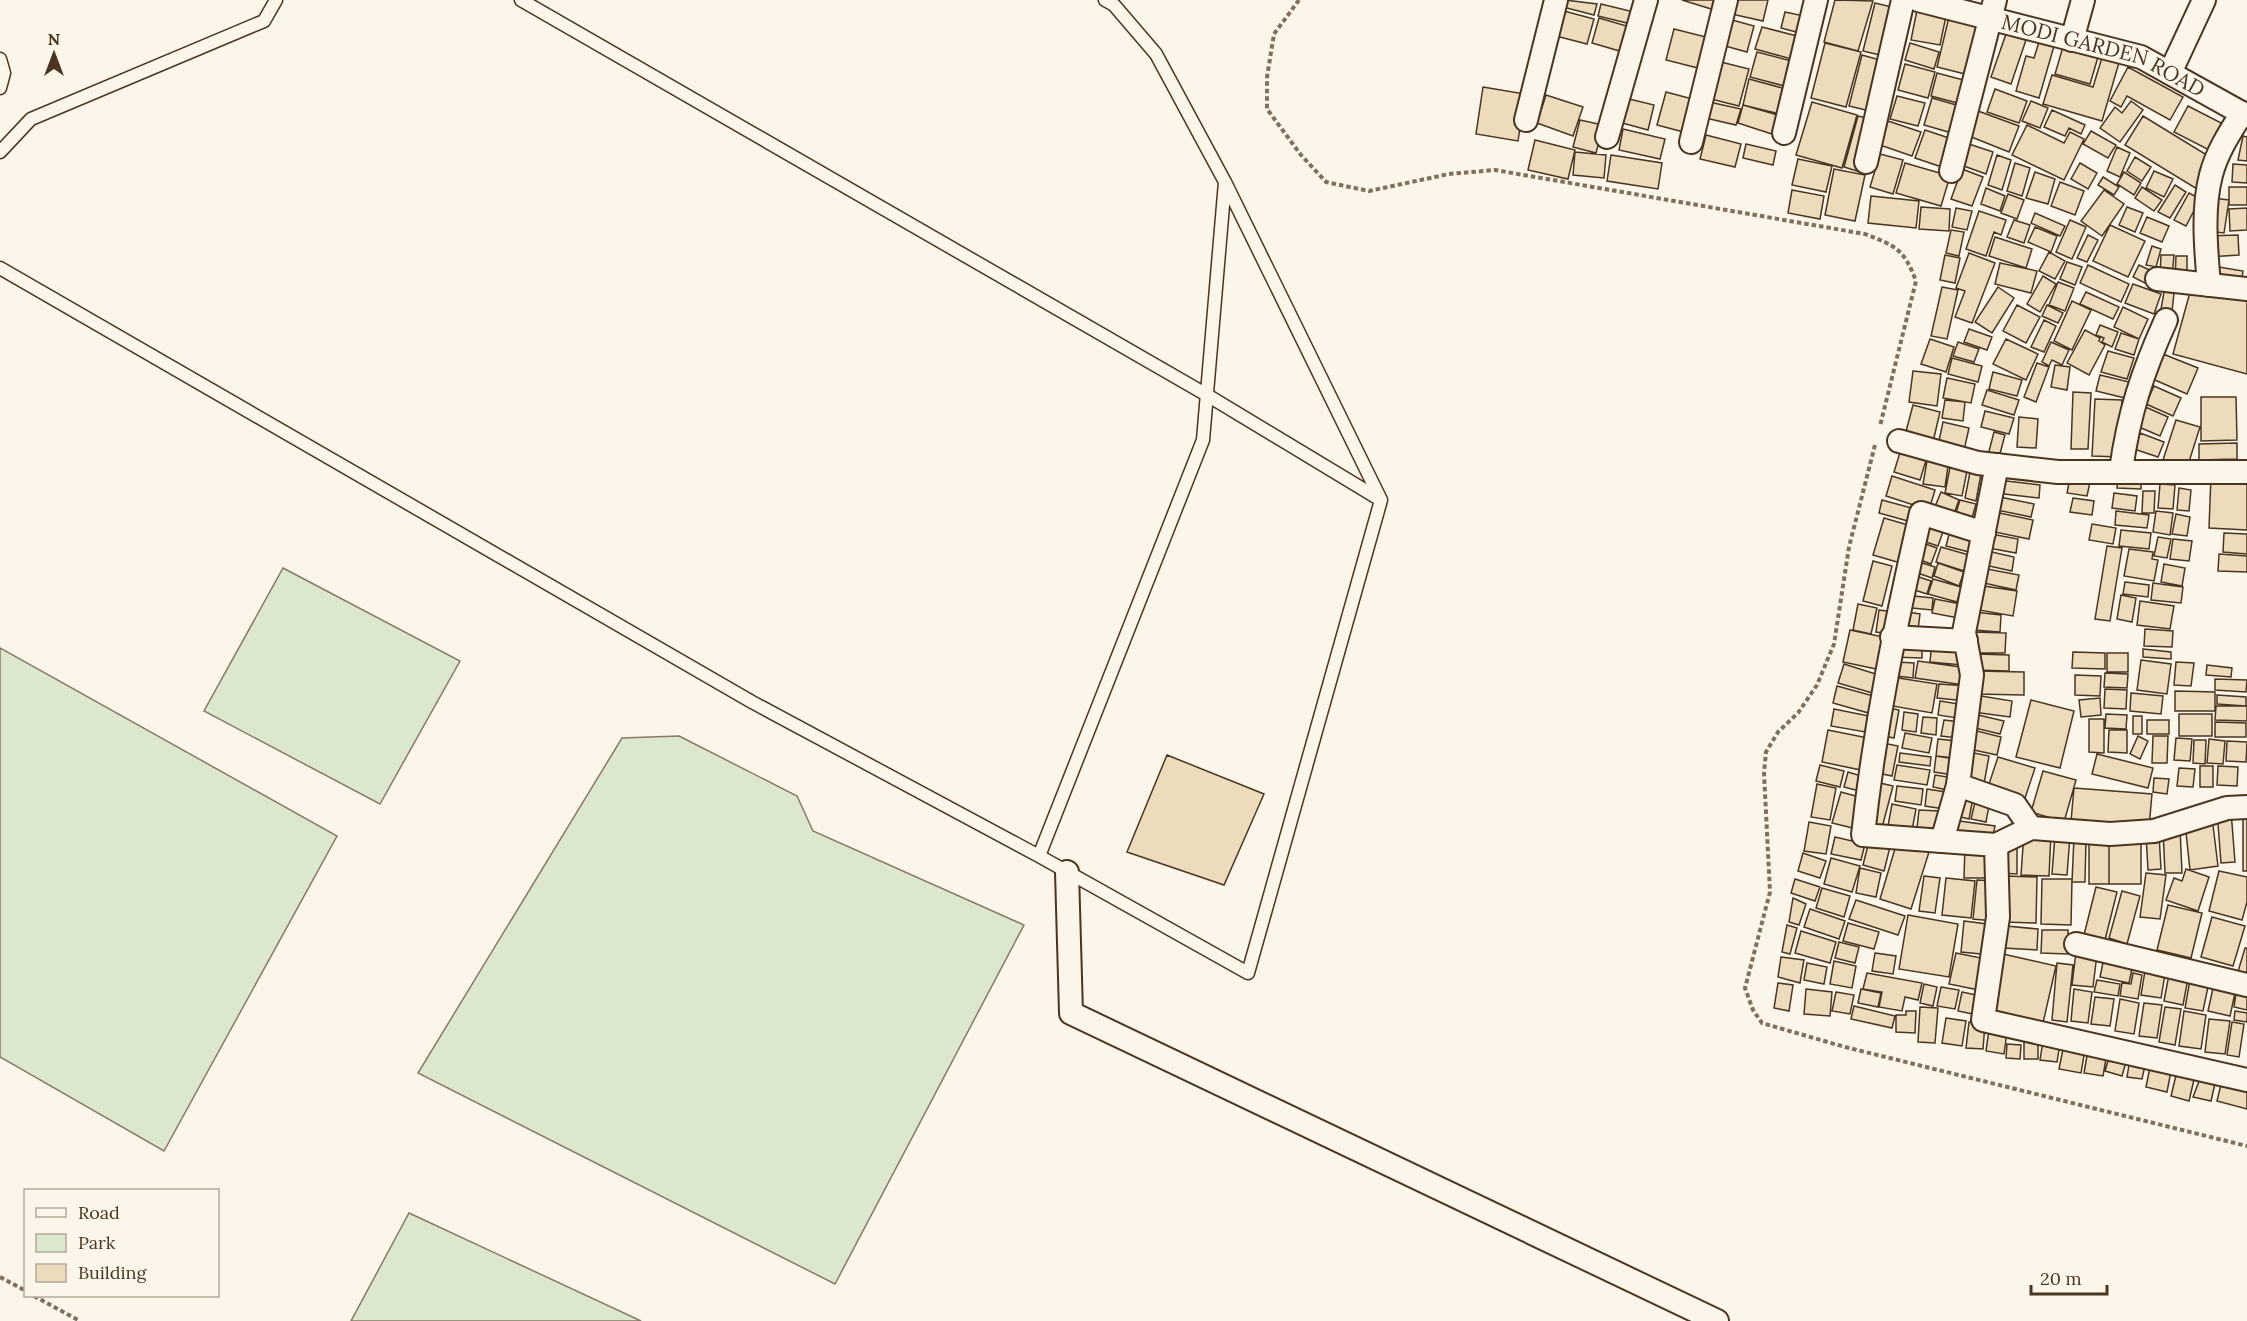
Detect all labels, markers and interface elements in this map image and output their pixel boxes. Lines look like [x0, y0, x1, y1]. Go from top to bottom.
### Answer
street label: MODI GARDEN ROAD [1999, 8, 2210, 103]
north arrow [24, 24, 84, 84]
text: N [48, 29, 60, 49]
legend [24, 1189, 219, 1297]
text: Road [78, 1201, 120, 1224]
text: Park [78, 1231, 116, 1254]
scale bar [2031, 1258, 2108, 1296]
text: Building [78, 1261, 148, 1284]
text: 20 m [2040, 1267, 2082, 1290]

